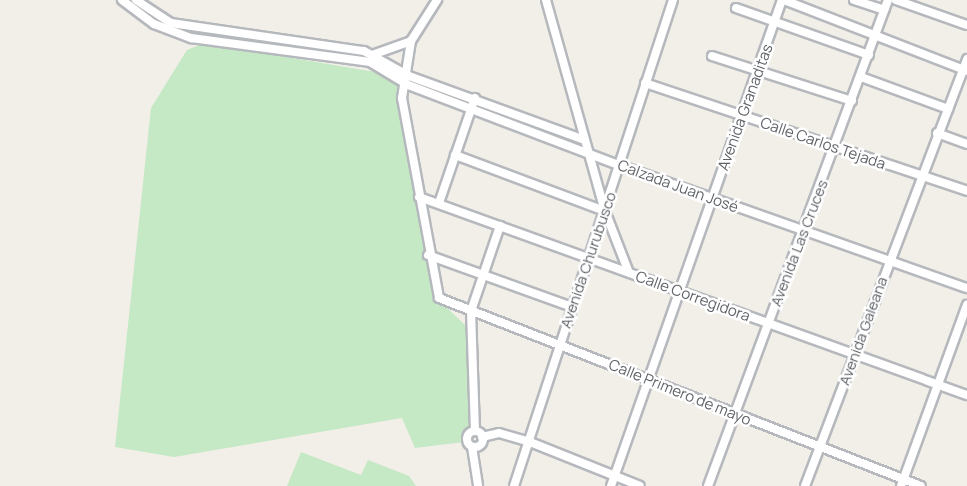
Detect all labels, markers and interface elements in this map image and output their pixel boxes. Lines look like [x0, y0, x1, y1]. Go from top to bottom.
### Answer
street label: Avenida Granaditas [714, 41, 776, 173]
street label: Calle Carlos Tejada [758, 113, 888, 173]
street label: Calzada Juan José [615, 156, 741, 216]
street label: Avenida Las Cruces [767, 177, 831, 309]
street label: Avenida Churubusco [556, 190, 620, 330]
street label: Calle Corregidora [633, 267, 753, 325]
street label: Avenida Galeana [835, 274, 891, 388]
street label: Calle Primero de mayo [606, 355, 754, 429]

